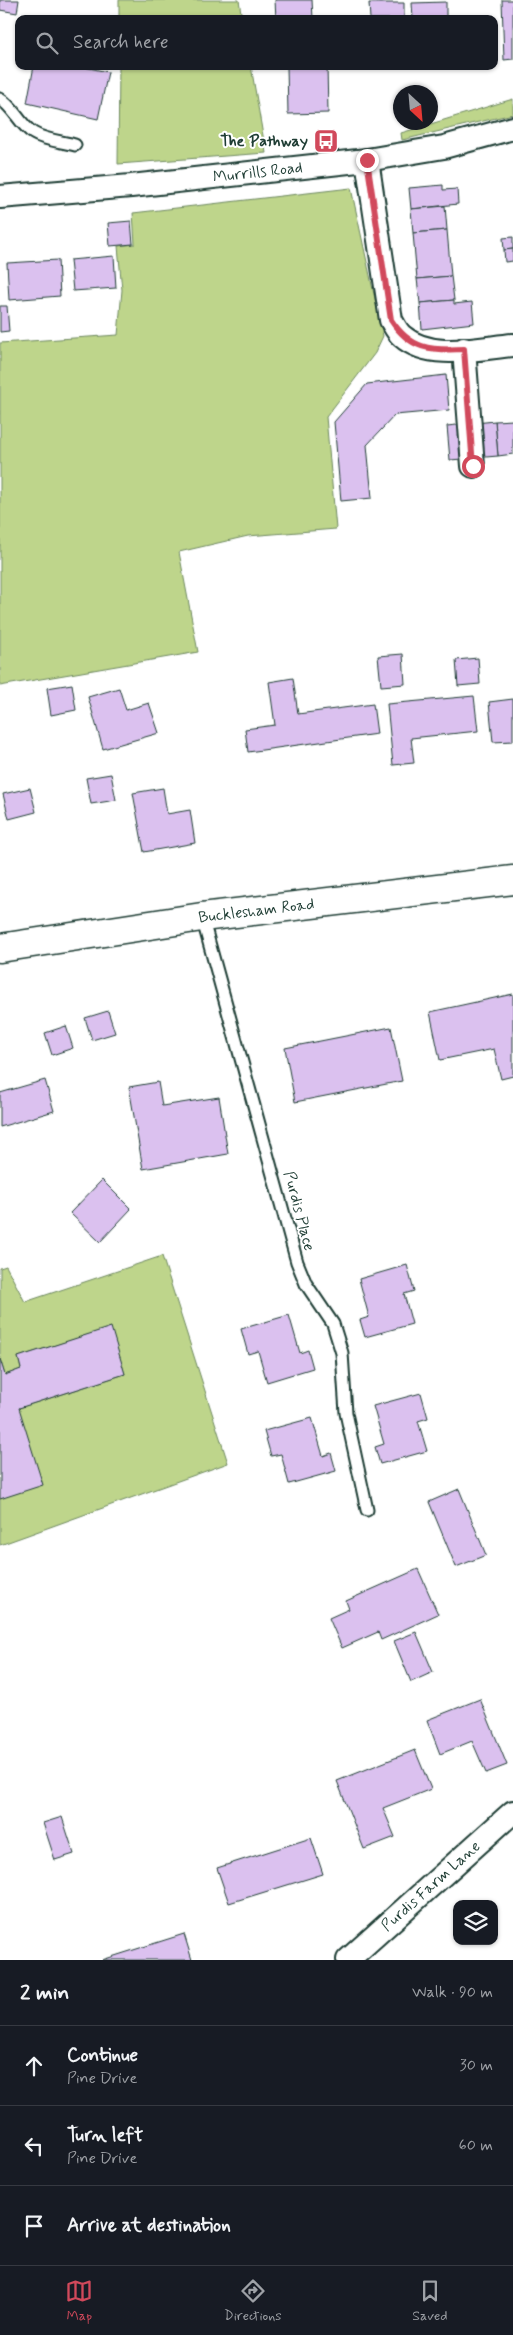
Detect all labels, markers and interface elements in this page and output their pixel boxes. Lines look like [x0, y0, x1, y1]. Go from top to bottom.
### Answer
search box [15, 15, 498, 70]
icon: search [33, 29, 61, 57]
text: Search here [73, 30, 169, 55]
north arrow [393, 85, 438, 130]
bus stop icon: The Pathway [313, 128, 339, 154]
place label: The Pathway [220, 131, 308, 152]
route end [356, 149, 379, 172]
street label: Murrills Road [212, 157, 304, 187]
route start [462, 455, 485, 478]
street label: Bucklesham Road [197, 893, 315, 928]
street label: Purdis Place [278, 1169, 320, 1253]
street label: Purdis Farm Lane [376, 1836, 485, 1936]
map controls [453, 1900, 498, 1945]
button: layers [453, 1900, 498, 1945]
text: 2 min [20, 1979, 69, 2007]
text: Walk · 90 m [412, 1982, 493, 2003]
text: Continue [67, 2043, 138, 2068]
icon: ahead [20, 2052, 48, 2080]
text: 30 m [460, 2055, 493, 2076]
text: Pine Drive [67, 2068, 137, 2089]
text: Turn left [67, 2123, 143, 2148]
icon: left [20, 2132, 48, 2160]
text: 60 m [459, 2135, 493, 2156]
text: Pine Drive [67, 2148, 137, 2169]
icon: arrive [20, 2212, 48, 2240]
text: Arrive at destination [67, 2213, 231, 2238]
tab: Map [65, 2277, 93, 2325]
tab: Directions [224, 2277, 282, 2325]
tab: Saved [412, 2277, 448, 2325]

